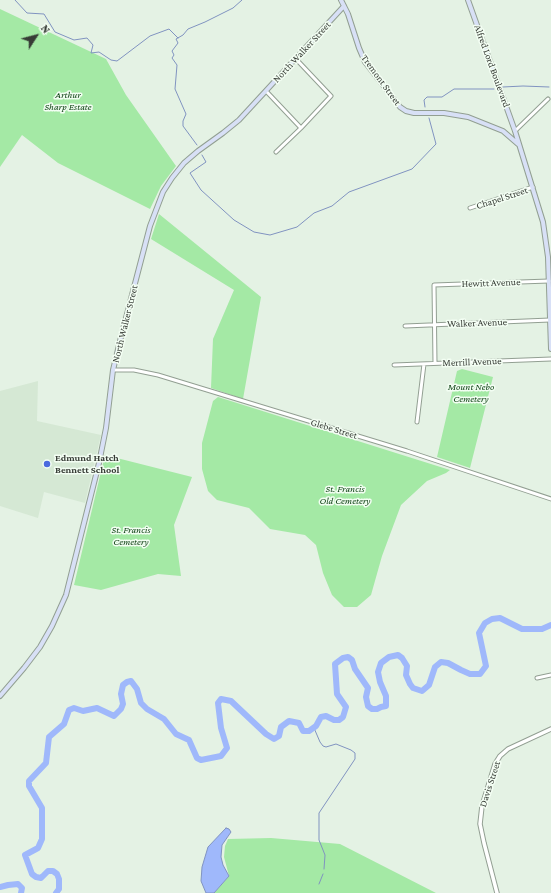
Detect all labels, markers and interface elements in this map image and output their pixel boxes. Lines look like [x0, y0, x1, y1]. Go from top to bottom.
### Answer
north arrow [16, 16, 56, 56]
street label: North Walker Street [270, 19, 334, 85]
text: N [39, 22, 53, 36]
street label: Alfred Lord Boulevard [471, 23, 513, 109]
street label: Tremont Street [358, 52, 404, 108]
park label: Arthur Sharp Estate [44, 89, 92, 112]
street label: Chapel Street [475, 184, 529, 212]
street label: Hewitt Avenue [461, 276, 521, 290]
street label: North Walker Street [110, 284, 140, 364]
street label: Walker Avenue [447, 316, 507, 330]
street label: Merrill Avenue [442, 355, 502, 369]
park label: Mount Nebo Cemetery [448, 381, 494, 404]
street label: Glebe Street [309, 416, 359, 442]
place label: Edmund Hatch Bennett School [55, 452, 119, 476]
marker: Edmund Hatch Bennett School [42, 459, 52, 469]
park label: St. Francis Old Cemetery [319, 483, 371, 506]
park label: St. Francis Cemetery [112, 524, 150, 548]
street label: Davis Street [477, 759, 503, 809]

